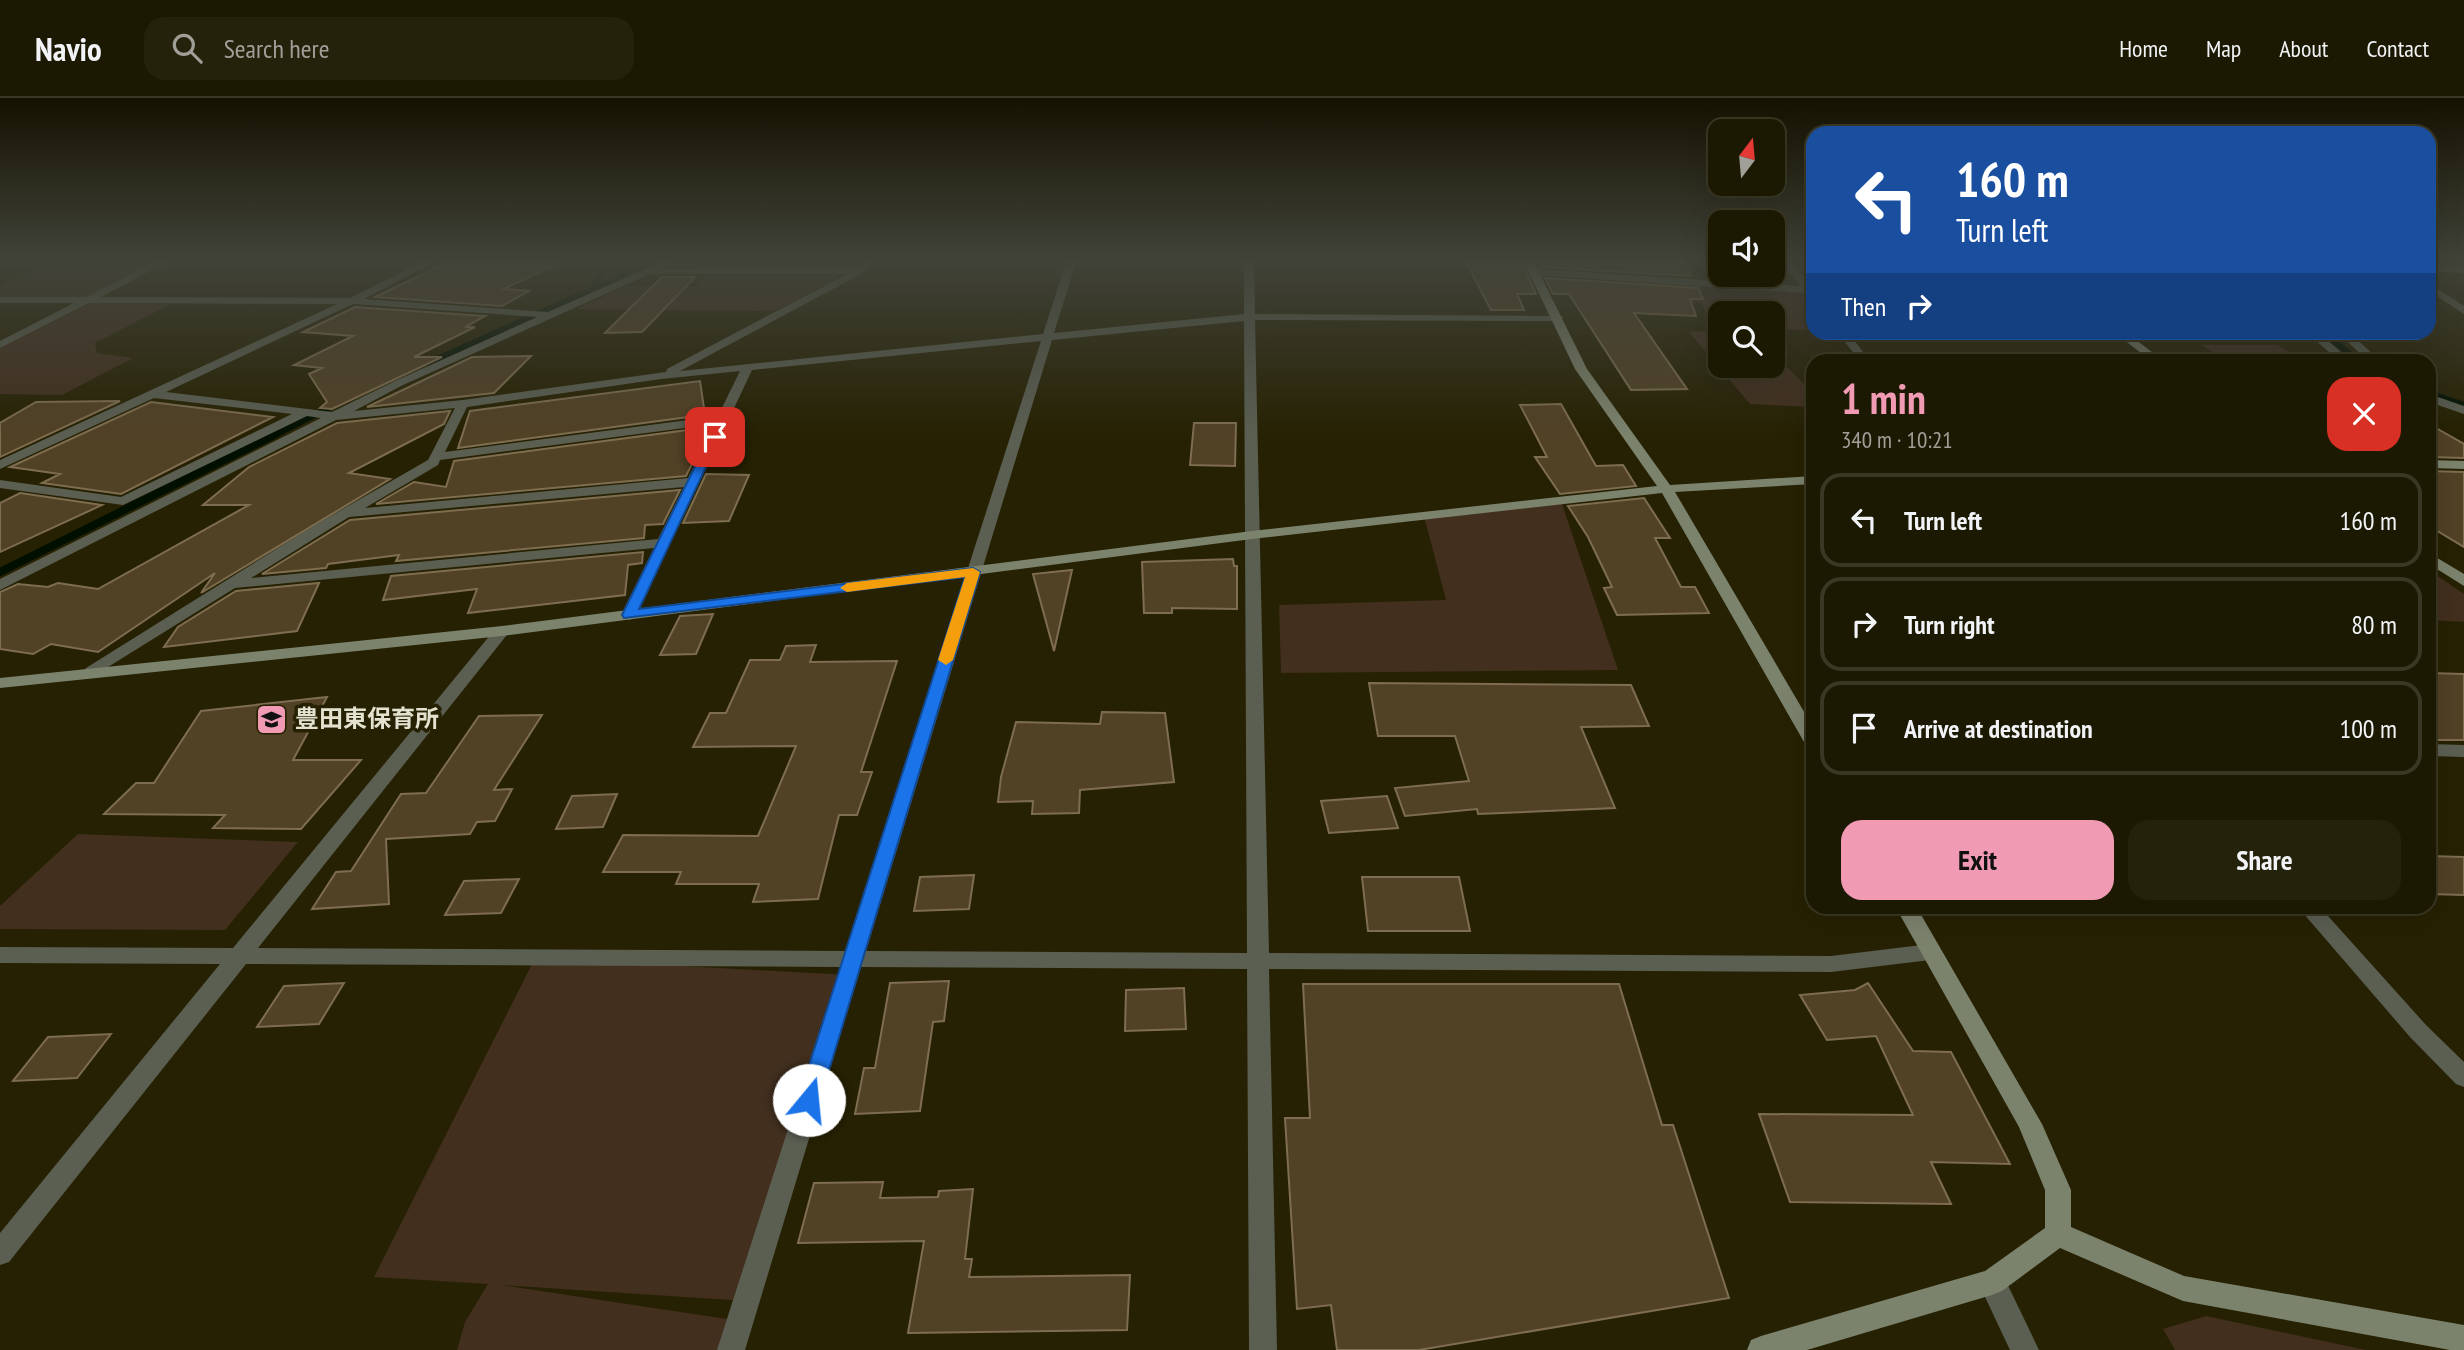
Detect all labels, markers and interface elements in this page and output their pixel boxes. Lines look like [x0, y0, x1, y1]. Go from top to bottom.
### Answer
search box [144, 17, 634, 80]
text: Navio [35, 27, 102, 70]
icon: search [168, 29, 206, 67]
text: Search here [224, 32, 329, 65]
text: Home [2119, 33, 2168, 64]
text: Map [2206, 33, 2241, 64]
text: About [2279, 33, 2328, 64]
text: Contact [2366, 33, 2429, 64]
north arrow [1708, 119, 1785, 196]
map controls [1708, 119, 1785, 378]
text: 160 m [1956, 147, 2069, 211]
icon: left [1841, 154, 1932, 245]
text: Turn left [1956, 209, 2048, 251]
button: sound [1708, 210, 1785, 287]
icon: right [1900, 287, 1938, 325]
text: Then [1841, 290, 1886, 323]
button: search [1708, 301, 1785, 378]
text: 1 min [1841, 371, 1926, 426]
button: close [2327, 377, 2401, 451]
pin [685, 407, 745, 467]
icon: arrive [696, 418, 734, 456]
text: 340 m · 10:21 [1841, 425, 1953, 454]
icon: left [1845, 501, 1883, 539]
text: Turn left [1904, 504, 1982, 537]
text: 160 m [2339, 504, 2397, 537]
icon: right [1845, 605, 1883, 643]
text: Turn right [1904, 608, 1995, 641]
text: 80 m [2351, 608, 2397, 641]
school or university icon: 豊田東保育所 [255, 702, 289, 736]
place label: 豊田東保育所 [295, 703, 439, 734]
icon: arrive [1845, 709, 1883, 747]
text: Arrive at destination [1904, 712, 2093, 745]
text: 100 m [2339, 712, 2397, 745]
button: Exit [1841, 820, 2114, 900]
button: Share [2128, 820, 2401, 900]
position arrow [772, 1063, 846, 1137]

